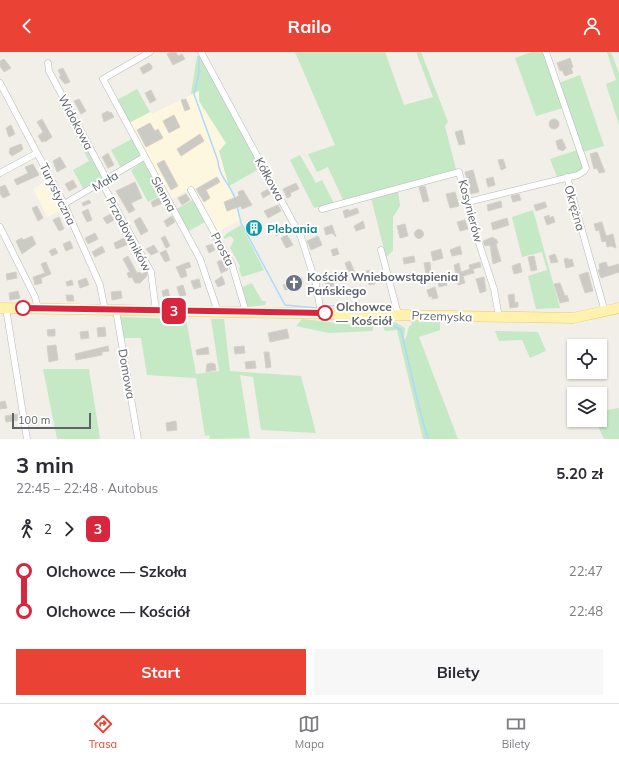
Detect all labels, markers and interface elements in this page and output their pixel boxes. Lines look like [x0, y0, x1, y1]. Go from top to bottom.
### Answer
icon: back [16, 15, 38, 37]
text: Railo [288, 15, 331, 38]
icon: person [581, 15, 603, 37]
street label: Widokowa [55, 92, 97, 152]
street label: Kółkowa [252, 155, 288, 203]
street label: Turystyczna [37, 161, 79, 227]
street label: Mała [89, 168, 121, 194]
street label: Sienna [148, 174, 180, 214]
street label: Kosynierów [455, 178, 487, 245]
street label: Okrężna [561, 183, 589, 233]
street label: Przodowników [103, 194, 155, 274]
building icon: Plebania [244, 218, 264, 238]
place label: Plebania [267, 221, 317, 236]
street label: Prosta [208, 230, 238, 268]
place label: Kościół Wniebowstąpienia Pańskiego [307, 269, 458, 298]
church icon: Kościół Wniebowstąpienia Pańskiego [284, 273, 304, 293]
line badge: 3 [161, 298, 187, 324]
place label: Olchowce — Kościół [336, 299, 393, 328]
unlabelled marker [15, 300, 31, 316]
text: 3 [170, 302, 178, 320]
marker: Olchowce — Kościół [317, 305, 333, 321]
street label: Przemyska [411, 307, 473, 325]
map controls [567, 339, 607, 427]
button: locate [567, 339, 607, 379]
street label: Domowa [115, 348, 139, 400]
button: layers [567, 387, 607, 427]
scale bar [12, 411, 91, 430]
text: 100 m [18, 413, 50, 427]
text: 3 min [16, 451, 74, 479]
text: 5.20 zł [556, 464, 603, 483]
text: 22:45 – 22:48 · Autobus [16, 480, 158, 496]
icon: walk [16, 518, 38, 540]
icon: forward [58, 518, 80, 540]
text: 3 [94, 520, 102, 538]
text: 2 [44, 521, 52, 537]
text: Olchowce — Szkoła [46, 562, 187, 581]
text: 22:47 [569, 563, 603, 579]
text: Olchowce — Kościół [46, 602, 190, 621]
text: 22:48 [569, 603, 603, 619]
button: Start [16, 649, 306, 695]
button: Bilety [314, 649, 603, 695]
tab: Trasa [89, 713, 117, 751]
tab: Mapa [295, 713, 324, 751]
tab: Bilety [502, 713, 530, 751]

